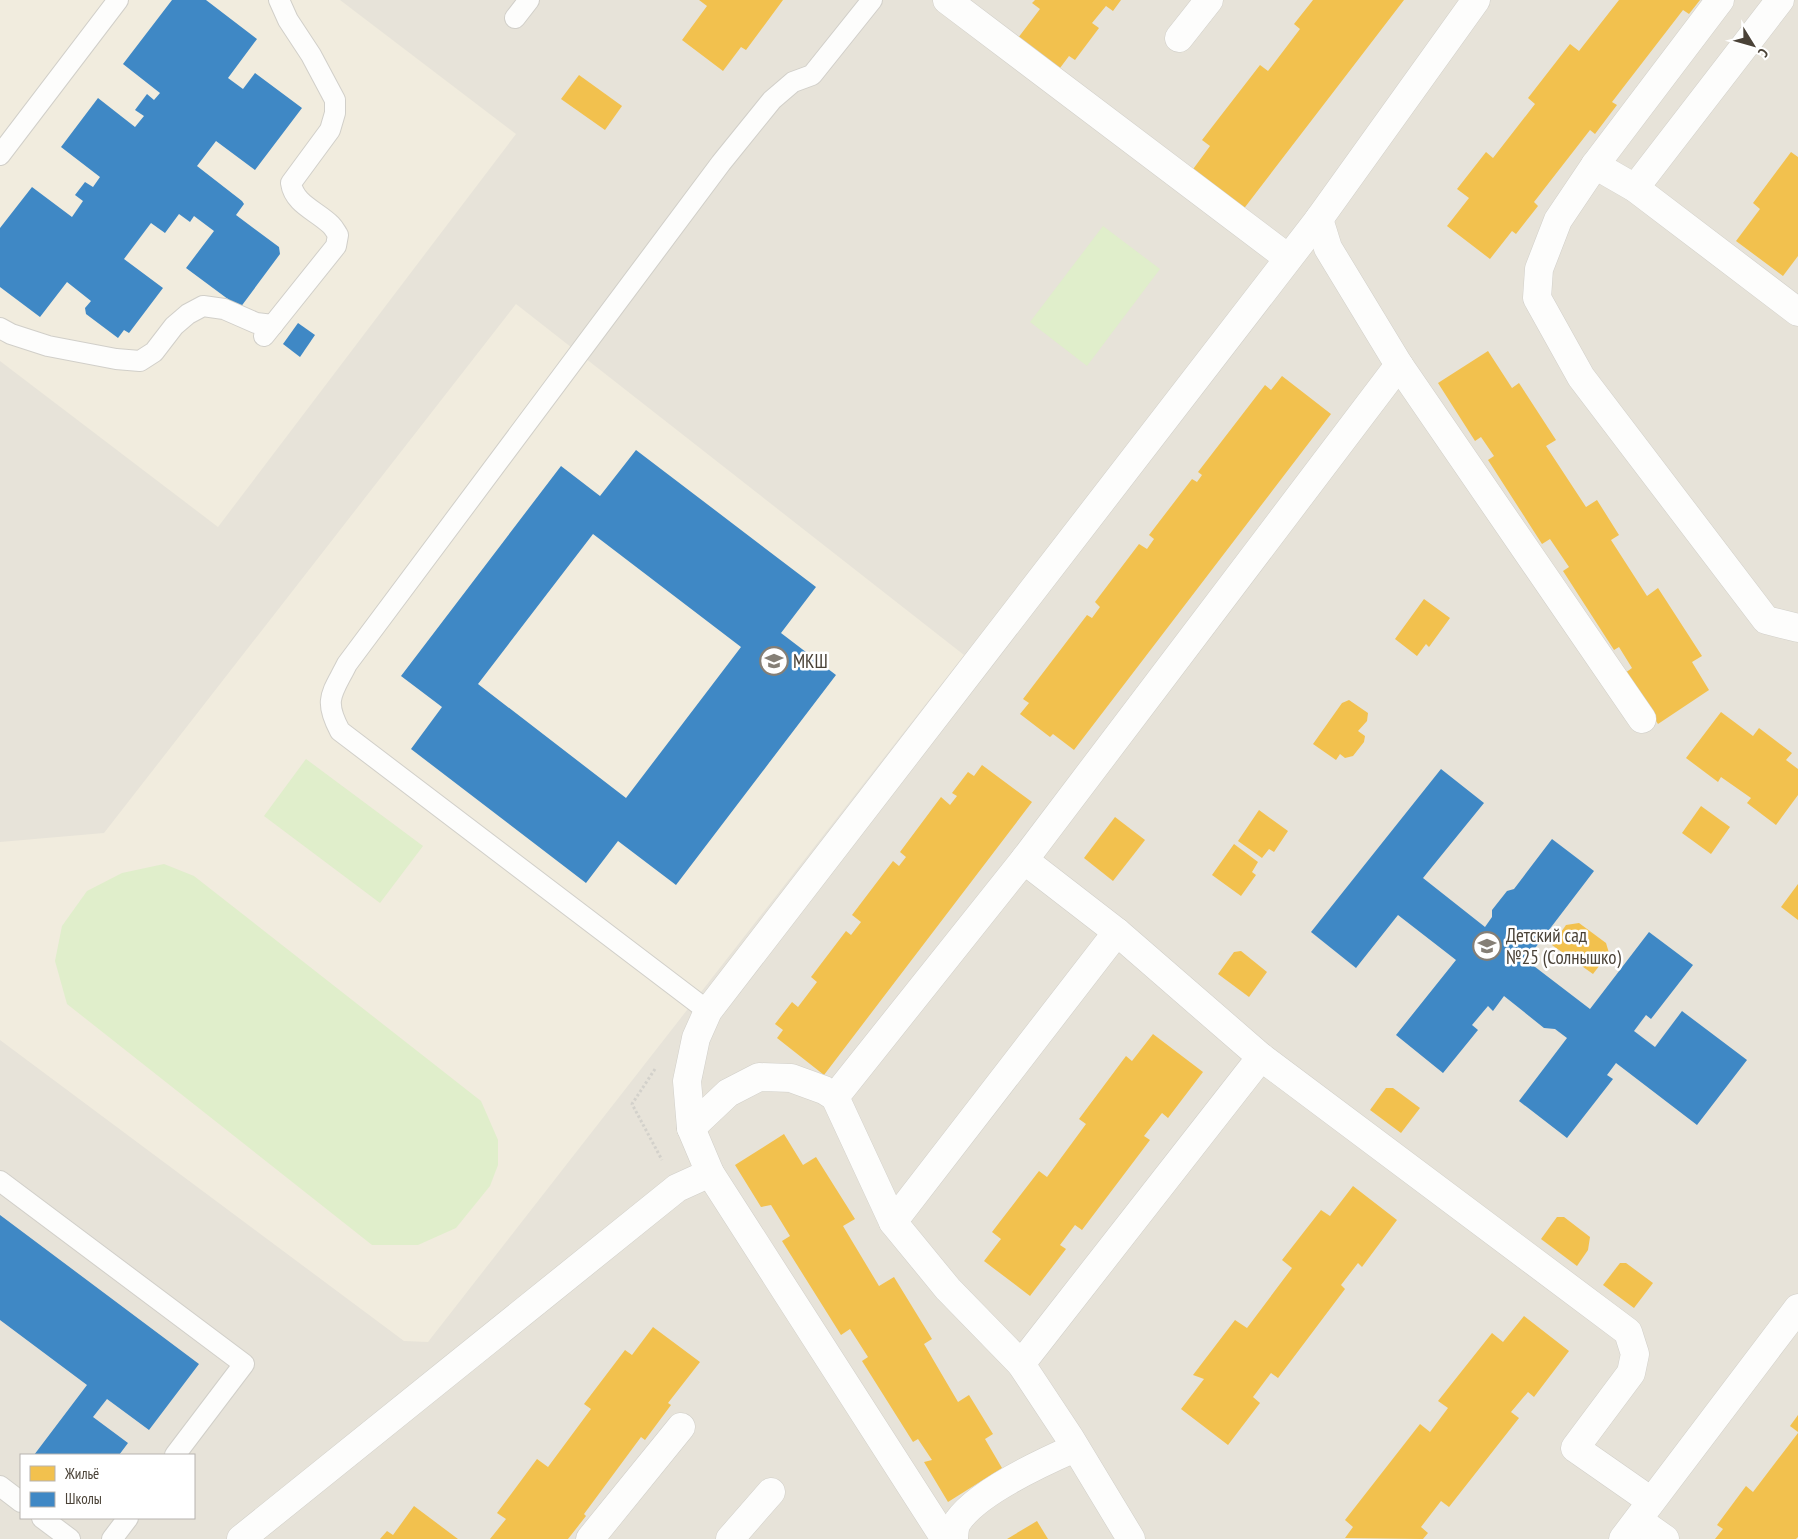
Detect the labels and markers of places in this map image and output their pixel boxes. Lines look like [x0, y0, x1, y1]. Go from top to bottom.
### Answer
school or university icon: МКШ [759, 646, 789, 676]
place label: МКШ [793, 649, 828, 673]
place label: Детский сад №25 (Солнышко) [1506, 923, 1622, 969]
school or university icon: Детский сад №25 (Солнышко) [1472, 931, 1502, 961]

